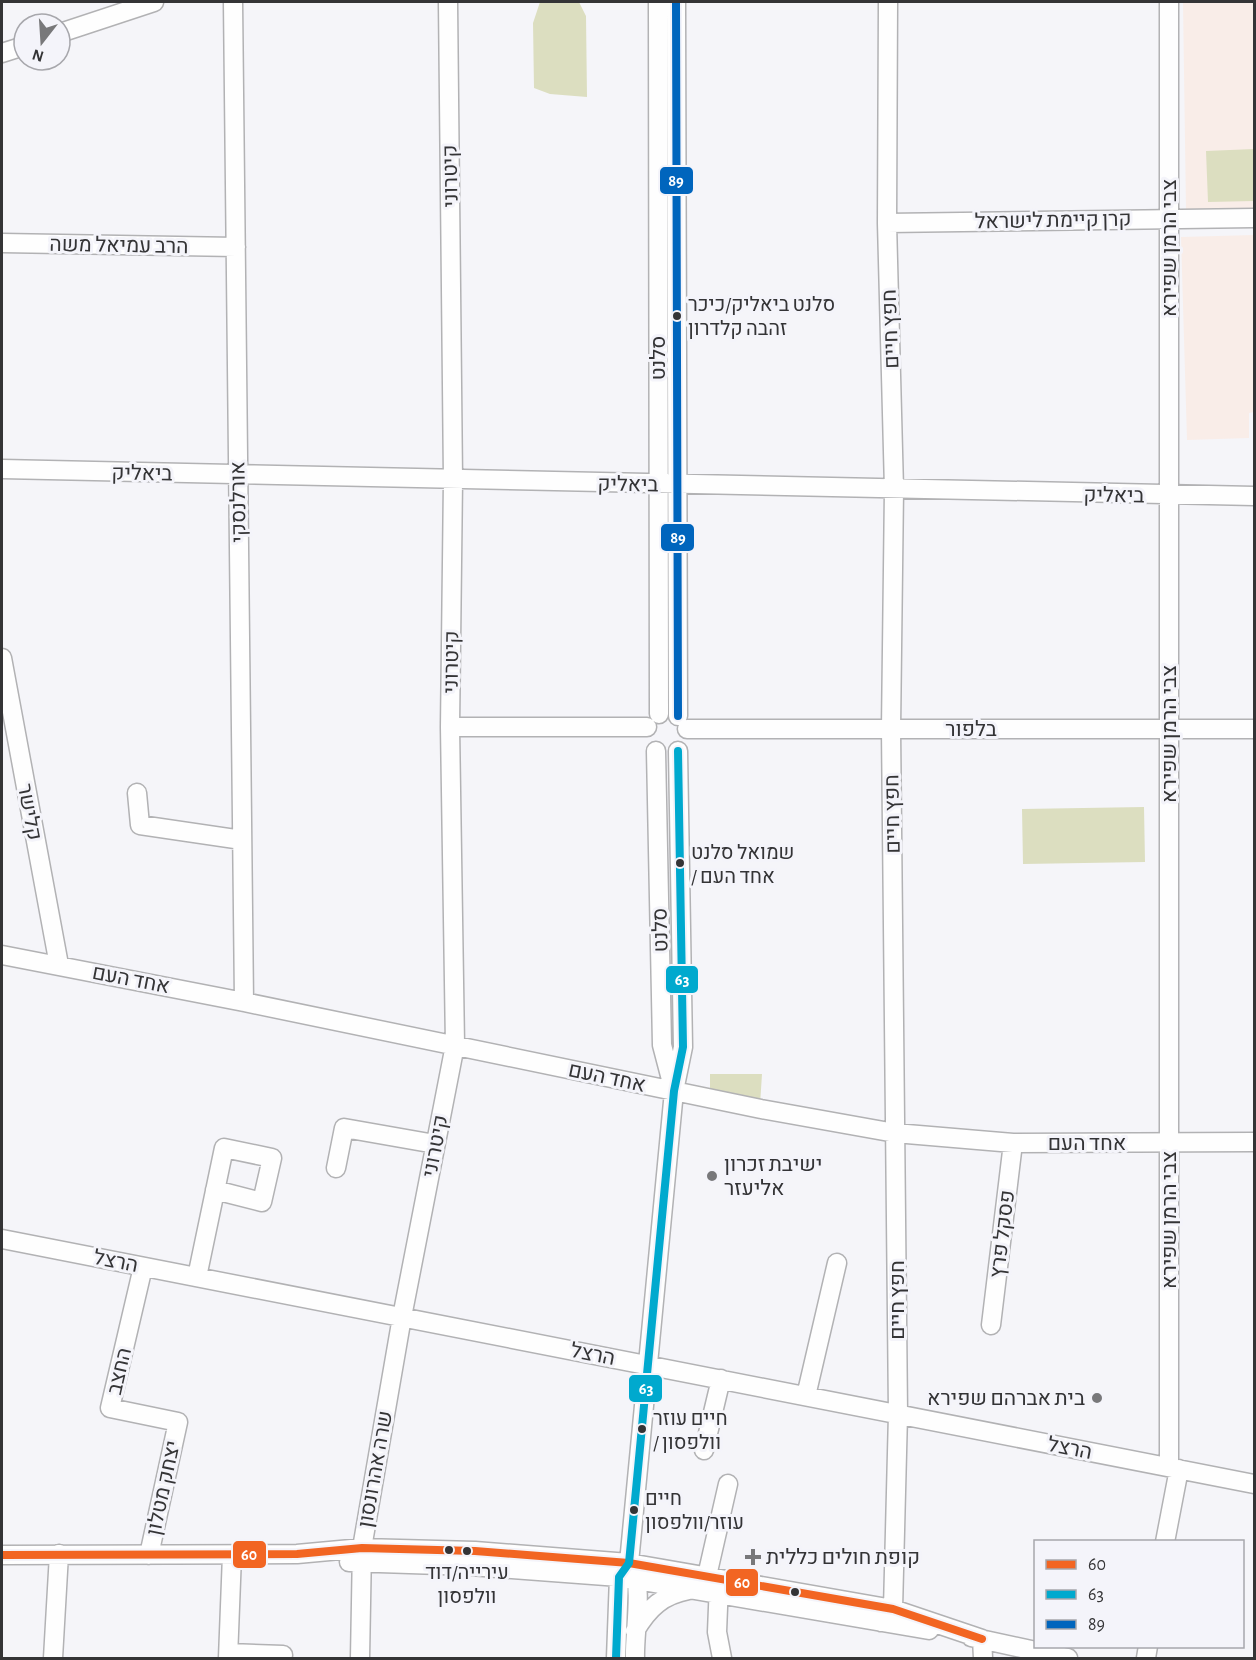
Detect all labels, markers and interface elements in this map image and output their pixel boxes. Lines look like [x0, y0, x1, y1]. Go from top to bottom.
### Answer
north arrow [12, 12, 72, 72]
text: N [30, 46, 46, 65]
street label: קיטרוני [439, 144, 462, 208]
line badge: 89 [659, 166, 694, 195]
text: 89 [668, 173, 684, 189]
street label: צבי הרמן שפירא [1159, 179, 1180, 317]
street label: קרן קיימת לישראל [974, 209, 1132, 232]
street label: הרב עמיאל משה [49, 234, 189, 257]
street label: חפץ חיים [879, 289, 902, 369]
place label: סלנט ביאליק/כיכר זהבה קלדרון [688, 295, 835, 339]
marker: סלנט ביאליק/כיכר זהבה קלדרון [671, 310, 683, 322]
street label: סלנט [648, 336, 669, 380]
street label: אורלנסקי [227, 461, 250, 543]
street label: ביאליק [111, 462, 173, 485]
street label: ביאליק [597, 473, 659, 496]
street label: ביאליק [1083, 484, 1145, 507]
line badge: 89 [660, 523, 695, 552]
text: 89 [670, 530, 686, 546]
street label: קיטרוני [440, 630, 463, 694]
street label: צבי הרמן שפירא [1159, 665, 1180, 803]
street label: בלפור [945, 719, 997, 740]
street label: חפץ חיים [881, 774, 904, 854]
street label: קלישר [14, 782, 45, 842]
place label: שמואל סלנט / אחד העם [691, 843, 794, 887]
marker: שמואל סלנט / אחד העם [674, 857, 686, 869]
street label: סלנט [650, 907, 671, 953]
street label: אחד העם [90, 962, 171, 997]
line badge: 63 [665, 965, 699, 994]
text: 63 [675, 972, 689, 988]
street label: אחד העם [566, 1059, 647, 1096]
street label: קיטרוני [419, 1113, 452, 1179]
street label: אחד העם [1048, 1133, 1126, 1154]
street label: צבי הרמן שפירא [1159, 1151, 1180, 1289]
place label: ישיבת זכרון אליעזר [724, 1154, 822, 1199]
marker: ישיבת זכרון אליעזר [705, 1169, 719, 1183]
street label: פסקל פרץ [987, 1189, 1018, 1279]
street label: הרצל [92, 1247, 140, 1276]
street label: חפץ חיים [887, 1260, 908, 1340]
street label: הרצל [569, 1340, 617, 1369]
street label: החצב [104, 1346, 135, 1397]
line badge: 63 [628, 1374, 663, 1403]
text: 63 [639, 1381, 653, 1397]
place label: בית אברהם שפירא [927, 1388, 1085, 1409]
marker: בית אברהם שפירא [1090, 1391, 1104, 1405]
street label: שרה אהרונסון [355, 1409, 396, 1529]
place label: חיים עוזר / וולפסון [653, 1409, 728, 1453]
marker: חיים עוזר / וולפסון [636, 1423, 648, 1435]
street label: הרצל [1046, 1434, 1094, 1463]
street label: יצחק מטלון [143, 1439, 184, 1537]
place label: חיים עוזר/וולפסון [645, 1489, 744, 1533]
marker: חיים עוזר/וולפסון [628, 1504, 640, 1516]
line badge: 60 [232, 1540, 267, 1569]
legend [1034, 1540, 1244, 1648]
unlabelled marker [443, 1544, 455, 1556]
marker: עירייה/דוד וולפסון [461, 1545, 473, 1557]
text: 60 [241, 1547, 257, 1563]
place label: קופת חולים כללית [766, 1547, 920, 1568]
marker: קופת חולים כללית [744, 1548, 762, 1566]
text: 60 [1088, 1556, 1106, 1574]
place label: עירייה/דוד וולפסון [425, 1563, 509, 1607]
line badge: 60 [725, 1568, 759, 1597]
text: 60 [734, 1575, 750, 1591]
unlabelled marker [789, 1586, 801, 1598]
text: 63 [1088, 1586, 1104, 1604]
text: 89 [1088, 1616, 1105, 1634]

